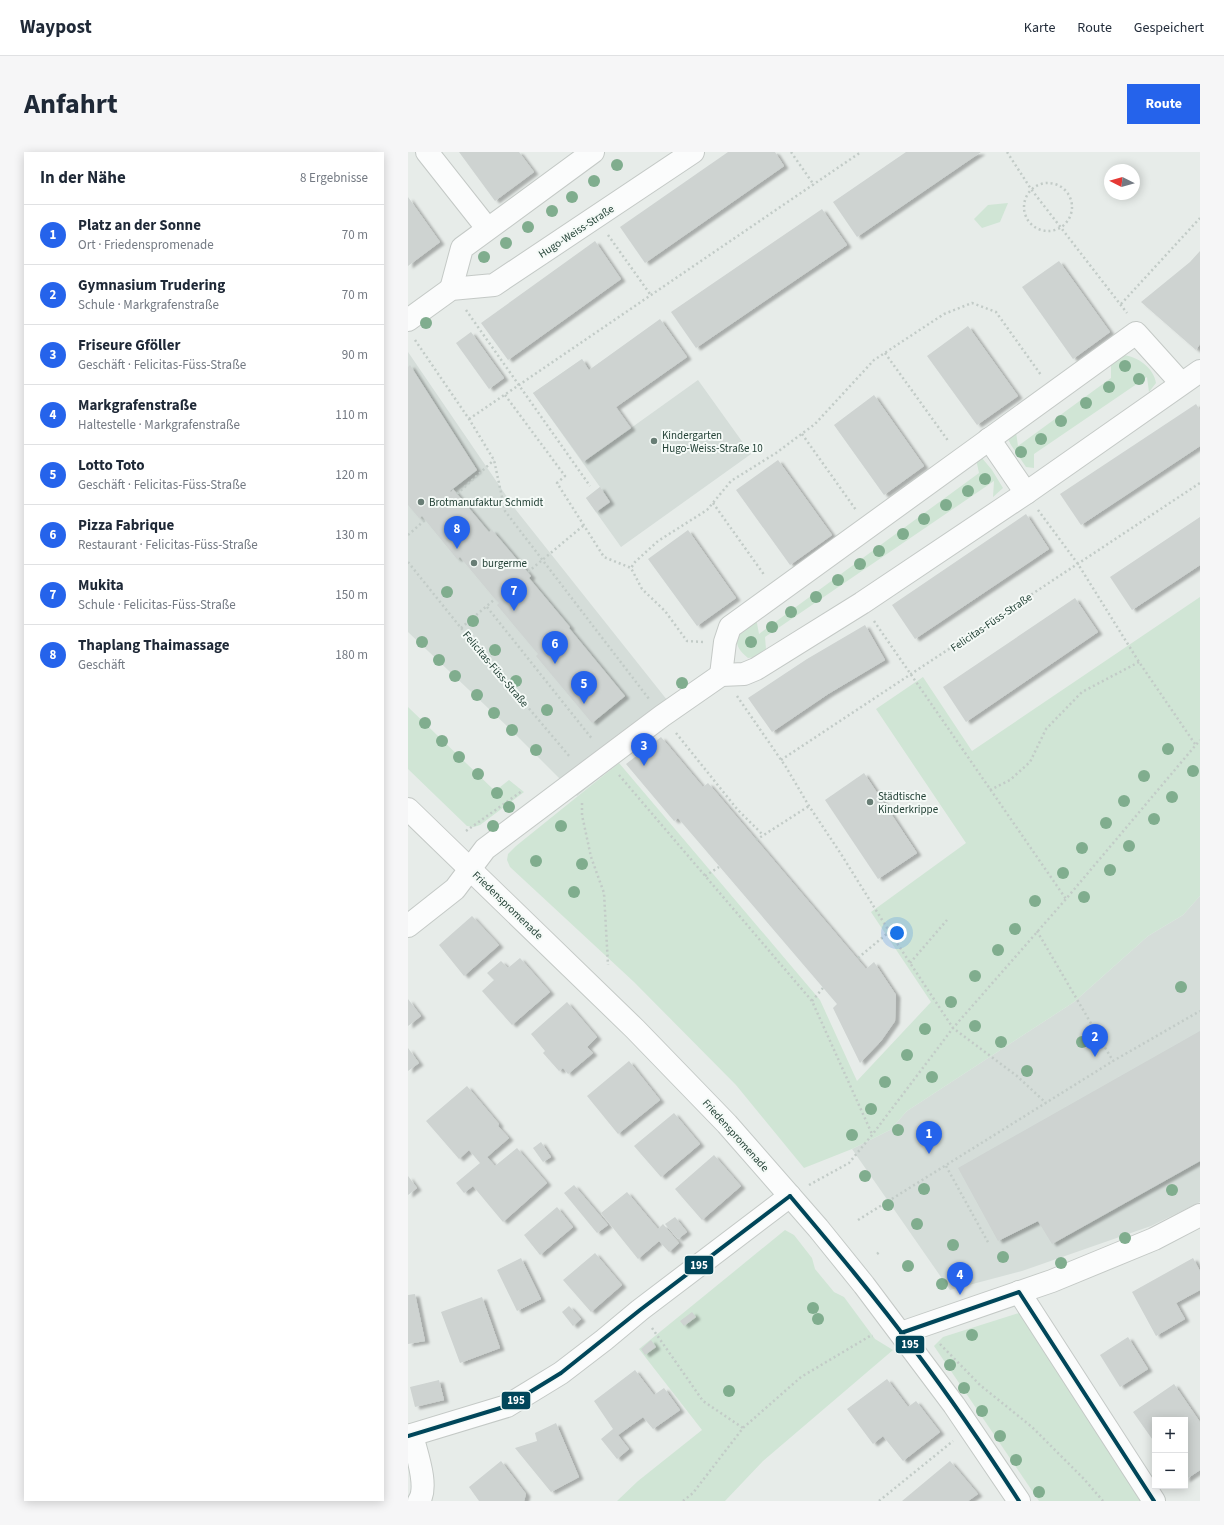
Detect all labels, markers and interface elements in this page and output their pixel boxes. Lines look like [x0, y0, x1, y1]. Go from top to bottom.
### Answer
text: Waypost [20, 14, 92, 41]
text: Karte [1024, 18, 1055, 38]
text: Route [1077, 18, 1112, 38]
text: Gespeichert [1134, 18, 1204, 38]
text: Anfahrt [24, 84, 118, 124]
button: Route [1127, 84, 1200, 124]
north arrow [1104, 164, 1140, 200]
text: In der Nähe [40, 166, 126, 190]
text: 8 Ergebnisse [300, 169, 368, 187]
street label: Hugo-Weiss-Straße [536, 201, 617, 262]
text: Platz an der Sonne [78, 215, 201, 236]
text: 1 [50, 226, 56, 244]
text: 70 m [342, 226, 368, 244]
text: Ort · Friedenspromenade [78, 236, 214, 254]
text: Gymnasium Trudering [78, 275, 225, 296]
text: 2 [50, 286, 56, 304]
text: 70 m [342, 286, 368, 304]
text: Schule · Markgrafenstraße [78, 296, 219, 314]
text: Friseure Gföller [78, 335, 180, 356]
text: 3 [50, 346, 56, 364]
text: 90 m [342, 346, 368, 364]
text: Geschäft · Felicitas-Füss-Straße [78, 356, 246, 374]
text: Markgrafenstraße [78, 395, 197, 416]
text: 4 [50, 406, 56, 424]
text: 110 m [335, 406, 368, 424]
text: Haltestelle · Markgrafenstraße [78, 416, 240, 434]
place label: Kindergarten Hugo-Weiss-Straße 10 [662, 428, 763, 456]
marker: Kindergarten Hugo-Weiss-Straße 10 [649, 436, 659, 446]
text: Lotto Toto [78, 455, 145, 476]
text: 5 [50, 466, 56, 484]
text: 120 m [335, 466, 368, 484]
text: Geschäft · Felicitas-Füss-Straße [78, 476, 246, 494]
place label: Brotmanufaktur Schmidt [429, 495, 544, 510]
marker: Brotmanufaktur Schmidt [416, 497, 426, 507]
text: Pizza Fabrique [78, 515, 174, 536]
pin: 8 [444, 516, 470, 549]
text: 6 [50, 526, 56, 544]
text: 130 m [335, 526, 368, 544]
text: Restaurant · Felicitas-Füss-Straße [78, 536, 258, 554]
place label: burgerme [482, 556, 528, 571]
marker: burgerme [469, 558, 479, 568]
text: Mukita [78, 575, 124, 596]
pin: 7 [501, 578, 527, 611]
text: 7 [50, 586, 56, 604]
text: 150 m [335, 586, 368, 604]
street label: Felicitas-Füss-Straße [948, 589, 1035, 655]
text: Schule · Felicitas-Füss-Straße [78, 596, 236, 614]
street label: Felicitas-Füss-Straße [459, 628, 532, 711]
pin: 6 [542, 631, 568, 664]
text: Thaplang Thaimassage [78, 635, 230, 656]
text: 8 [50, 646, 56, 664]
text: 180 m [335, 646, 368, 664]
text: Geschäft [78, 656, 125, 674]
pin: 5 [571, 671, 597, 704]
pin: 3 [631, 733, 657, 766]
place label: Städtische Kinderkrippe [878, 789, 939, 817]
marker: Städtische Kinderkrippe [865, 797, 875, 807]
street label: Friedenspromenade [469, 868, 547, 943]
your location [887, 923, 907, 943]
pin: 2 [1082, 1024, 1108, 1057]
street label: Friedenspromenade [699, 1096, 773, 1175]
pin: 1 [916, 1121, 942, 1154]
line badge: 195 [684, 1255, 714, 1275]
text: 195 [690, 1258, 708, 1273]
pin: 4 [947, 1262, 973, 1295]
line badge: 195 [895, 1335, 925, 1354]
text: 195 [901, 1337, 919, 1352]
line badge: 195 [501, 1391, 531, 1410]
text: 195 [507, 1393, 525, 1408]
map controls [1152, 1417, 1188, 1489]
button: + [1152, 1417, 1188, 1453]
button: − [1152, 1453, 1188, 1489]

